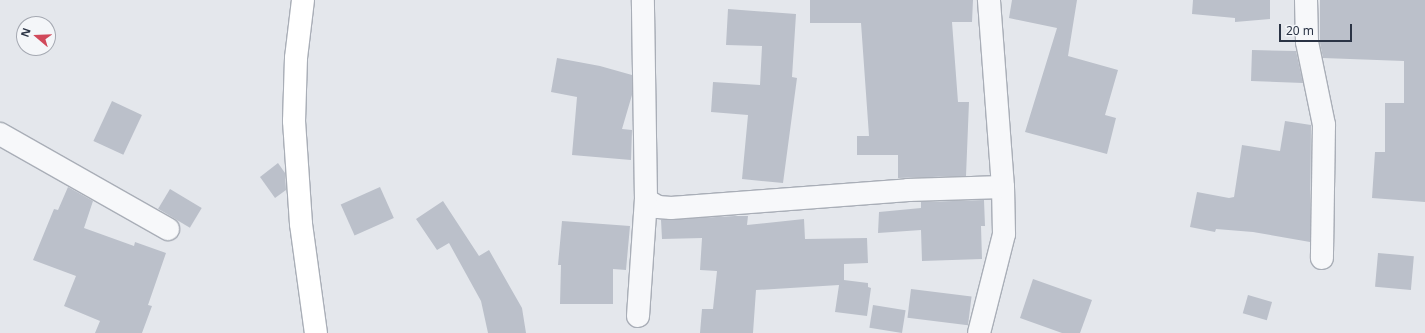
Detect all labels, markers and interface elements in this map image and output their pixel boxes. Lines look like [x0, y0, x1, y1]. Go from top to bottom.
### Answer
north arrow [16, 16, 56, 56]
scale bar [1281, 16, 1354, 42]
text: 20 m [1286, 22, 1314, 39]
text: N [17, 26, 34, 39]

